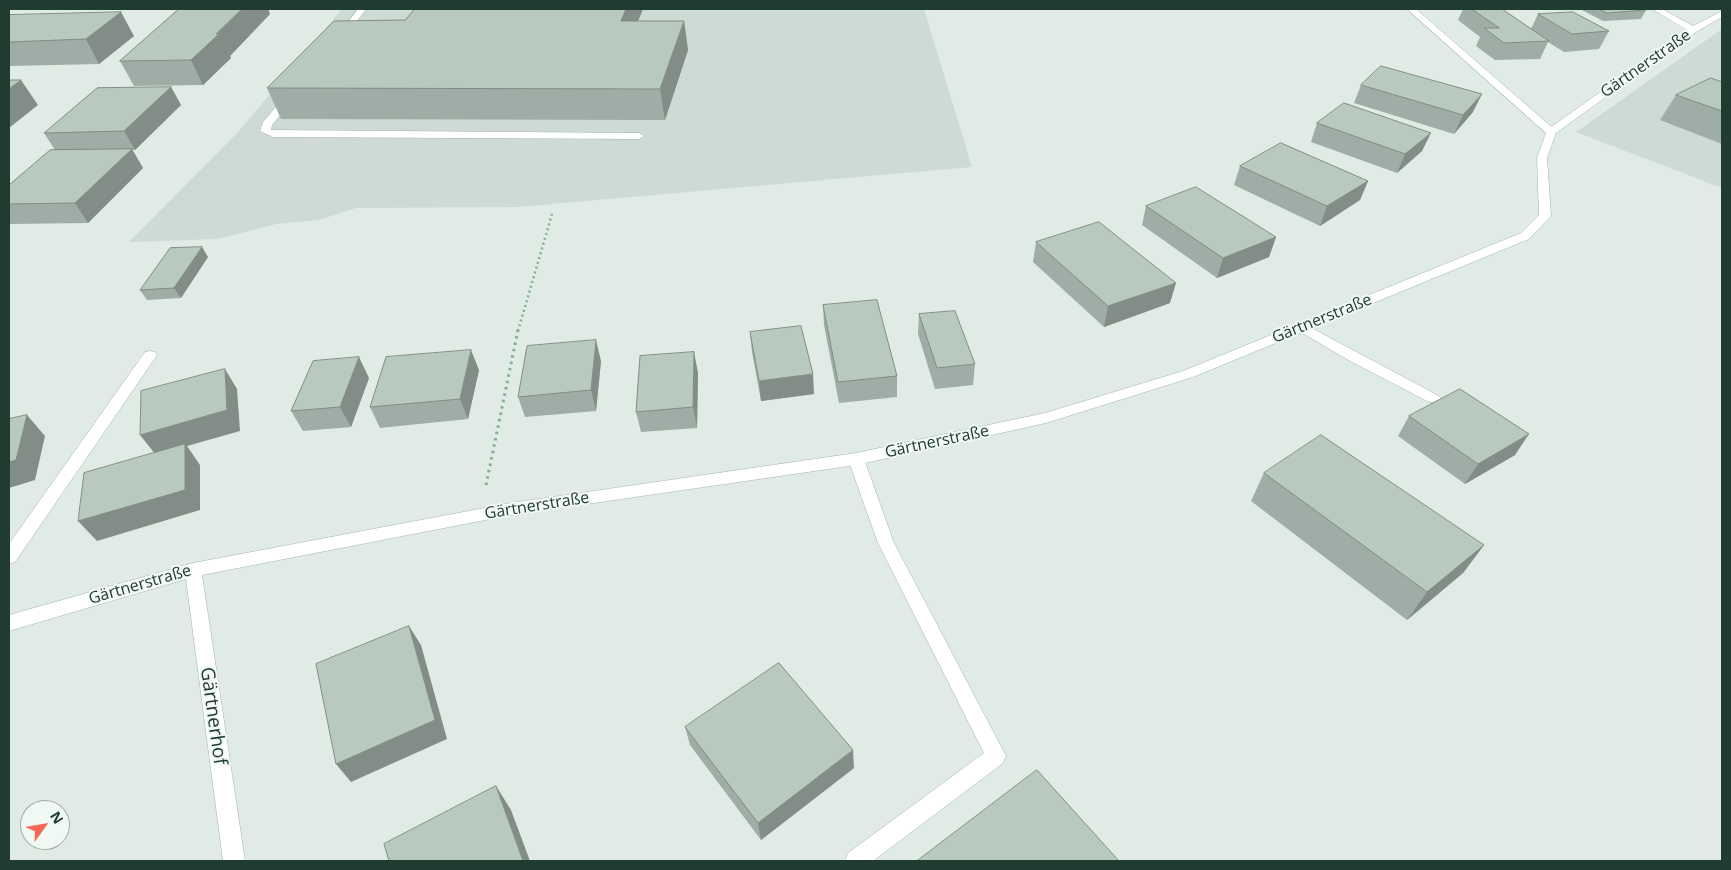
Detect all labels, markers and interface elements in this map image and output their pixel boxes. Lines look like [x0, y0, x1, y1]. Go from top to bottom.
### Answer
street label: Gärtnerstraße [1597, 26, 1695, 102]
street label: Gärtnerstraße [1269, 290, 1375, 348]
street label: Gärtnerstraße [883, 422, 991, 462]
street label: Gärtnerstraße [483, 488, 591, 524]
street label: Gärtnerstraße [87, 561, 193, 609]
street label: Gärtnerhof [195, 666, 231, 766]
north arrow [20, 800, 70, 850]
text: N [46, 807, 68, 827]

